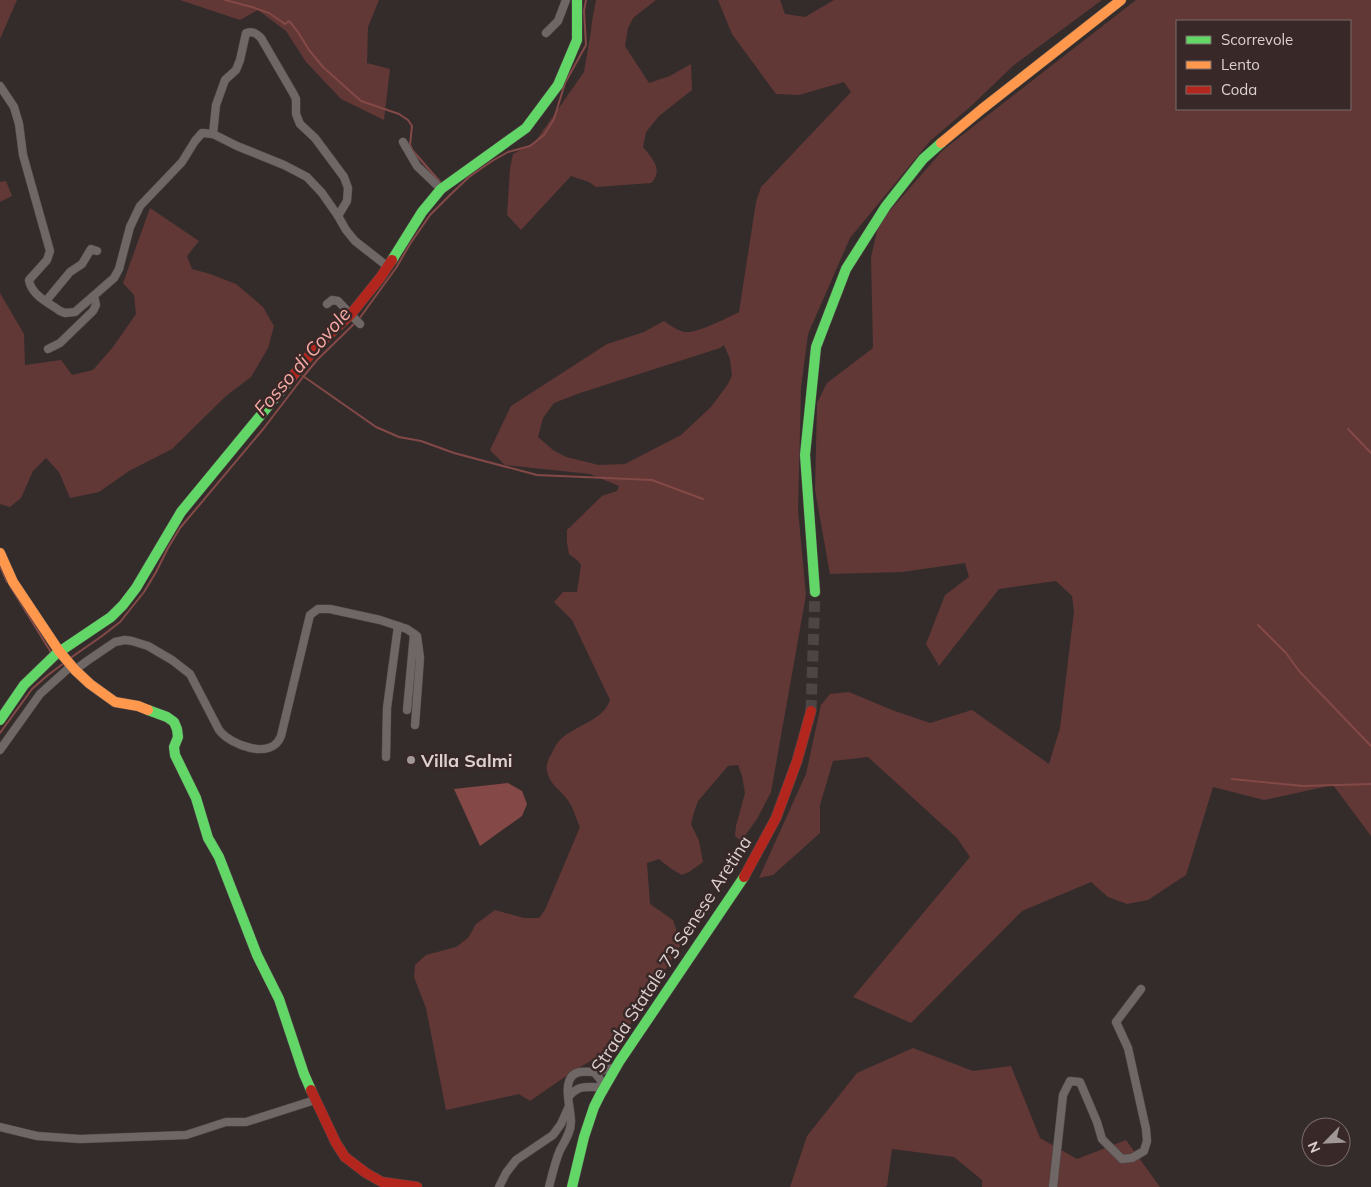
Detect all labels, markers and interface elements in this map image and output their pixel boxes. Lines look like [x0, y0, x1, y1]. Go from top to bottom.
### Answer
legend [1176, 20, 1351, 110]
text: Scorrevole [1221, 30, 1293, 49]
text: Lento [1221, 55, 1260, 74]
text: Coda [1221, 80, 1257, 99]
water label: Fosso di Covole [249, 302, 355, 420]
place label: Villa Salmi [420, 749, 513, 772]
marker: Villa Salmi [405, 754, 417, 766]
street label: Strada Statale 73 Senese Aretina [586, 831, 756, 1077]
north arrow [1301, 1117, 1351, 1167]
text: N [1304, 1139, 1324, 1156]

